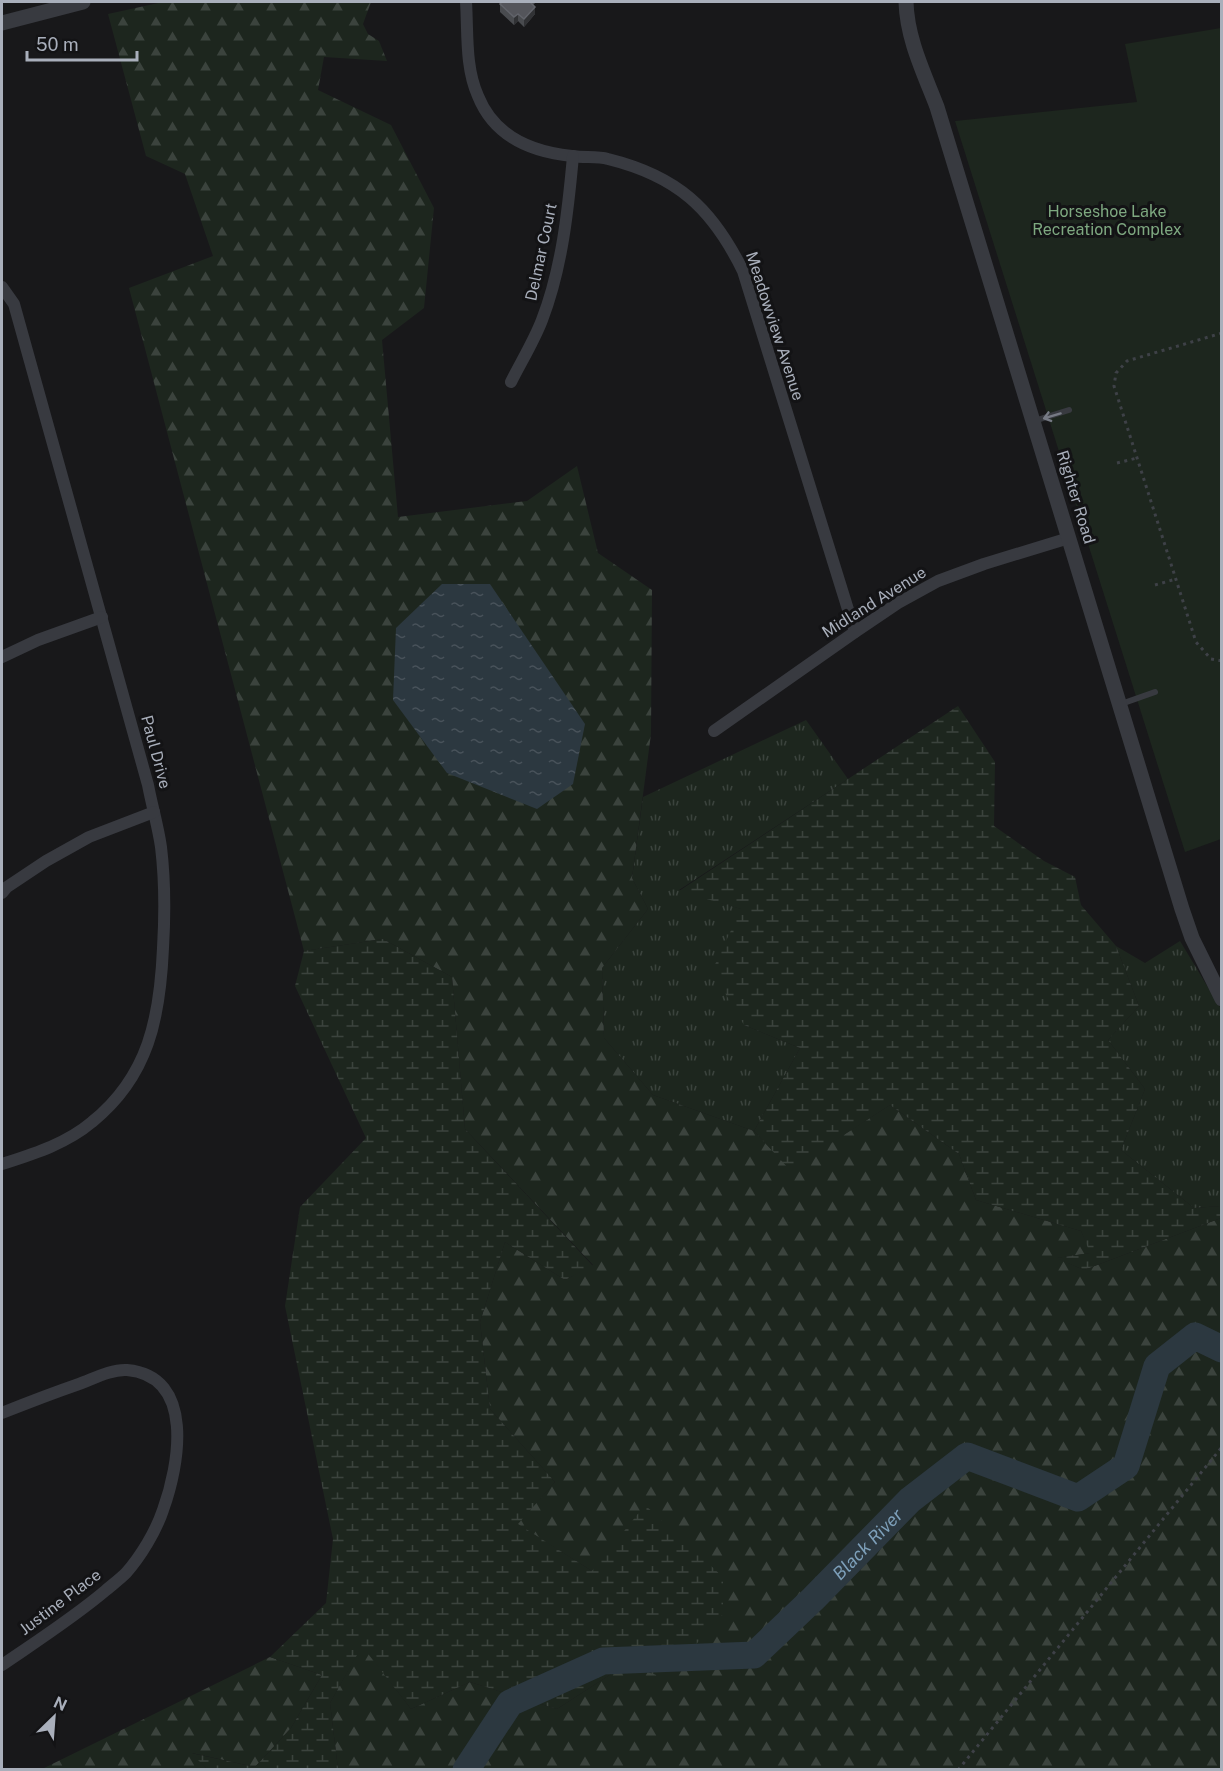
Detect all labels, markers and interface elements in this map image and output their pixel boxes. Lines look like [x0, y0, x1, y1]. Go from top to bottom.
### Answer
scale bar [27, 24, 136, 62]
text: 50 m [36, 34, 79, 55]
street label: Delmar Court [521, 201, 561, 303]
park label: Horseshoe Lake Recreation Complex [1032, 202, 1182, 239]
street label: Meadowview Avenue [742, 249, 808, 403]
one-way arrow [1042, 411, 1061, 422]
street label: Righter Road [1053, 448, 1099, 546]
street label: Midland Avenue [819, 562, 929, 642]
street label: Paul Drive [137, 713, 175, 791]
water label: Black River [828, 1504, 907, 1584]
street label: Justine Place [15, 1565, 105, 1639]
north arrow [24, 1687, 84, 1747]
text: N [50, 1693, 70, 1715]

